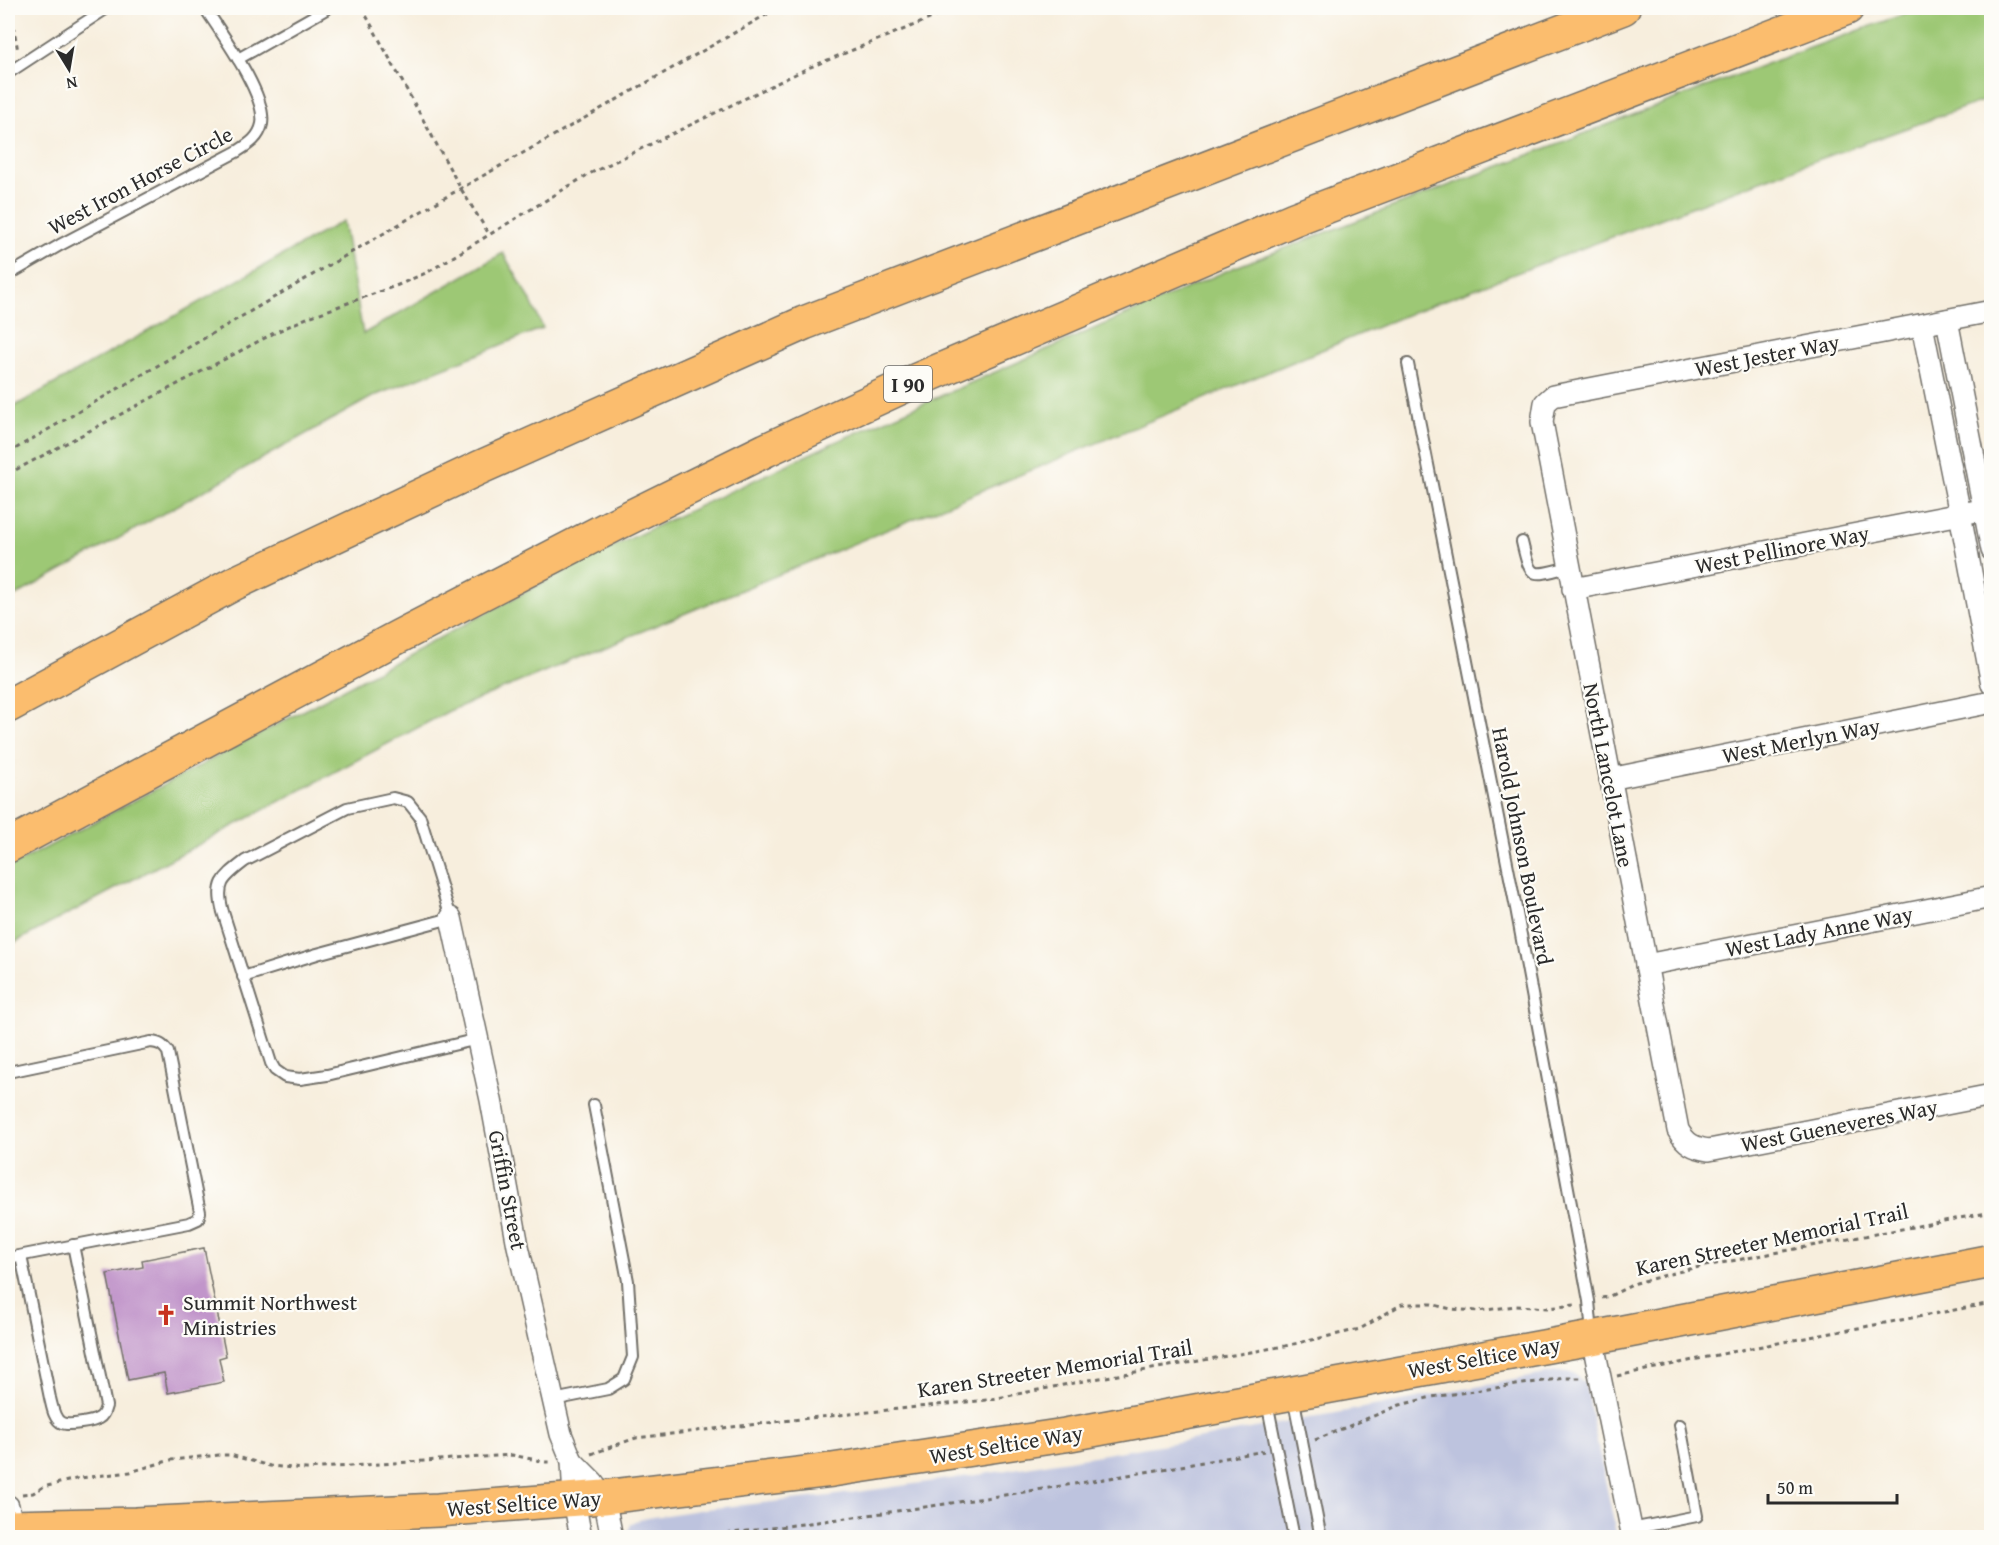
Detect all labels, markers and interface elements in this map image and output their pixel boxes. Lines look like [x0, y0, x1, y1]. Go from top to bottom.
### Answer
north arrow [39, 39, 99, 99]
text: N [64, 71, 79, 97]
street label: West Iron Horse Circle [42, 118, 238, 242]
street label: West Jester Way [1692, 325, 1842, 385]
road number: I 90 [884, 366, 932, 402]
street label: West Pellinore Way [1692, 516, 1872, 582]
street label: North Lancelot Lane [1575, 680, 1643, 870]
street label: West Merlyn Way [1719, 709, 1883, 771]
street label: Harold Johnson Boulevard [1484, 724, 1562, 968]
street label: West Lady Anne Way [1722, 897, 1916, 965]
street label: West Gueneveres Way [1738, 1090, 1940, 1160]
street label: Griffin Street [481, 1127, 535, 1253]
street label: Karen Streeter Memorial Trail [1633, 1194, 1911, 1284]
place label: Summit Northwest Ministries [183, 1286, 357, 1343]
church icon: Summit Northwest Ministries [154, 1303, 178, 1327]
street label: West Seltice Way [1405, 1328, 1563, 1386]
street label: Karen Streeter Memorial Trail [915, 1330, 1195, 1406]
street label: West Seltice Way [927, 1416, 1085, 1472]
scale bar [1768, 1467, 1897, 1505]
text: 50 m [1777, 1474, 1813, 1501]
street label: West Seltice Way [446, 1482, 602, 1524]

